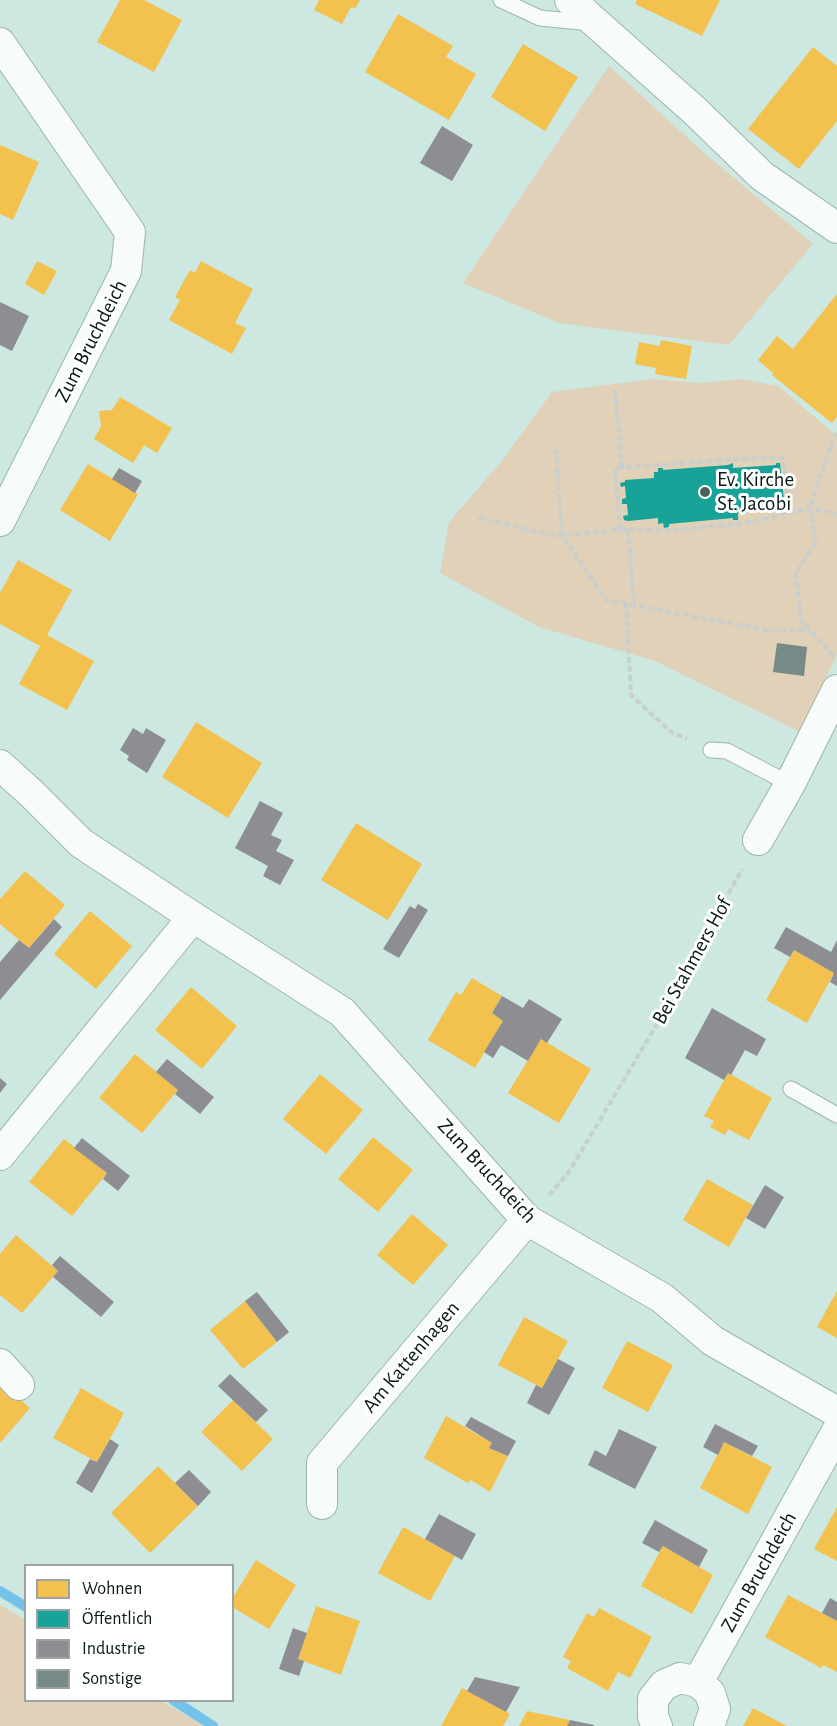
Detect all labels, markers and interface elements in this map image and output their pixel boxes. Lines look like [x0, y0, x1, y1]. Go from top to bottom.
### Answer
street label: Zum Bruchdeich [49, 276, 133, 406]
place label: Ev. Kirche St. Jacobi [717, 467, 794, 517]
marker: Ev. Kirche St. Jacobi [698, 485, 712, 499]
street label: Bei Stahmers Hof [647, 893, 737, 1029]
street label: Zum Bruchdeich [432, 1114, 542, 1228]
street label: Am Kattenhagen [357, 1296, 465, 1418]
street label: Zum Bruchdeich [716, 1507, 802, 1637]
legend [24, 1564, 234, 1702]
text: Wohnen [82, 1580, 142, 1598]
text: Öffentlich [82, 1610, 152, 1628]
text: Industrie [82, 1640, 145, 1658]
text: Sonstige [82, 1670, 142, 1688]

